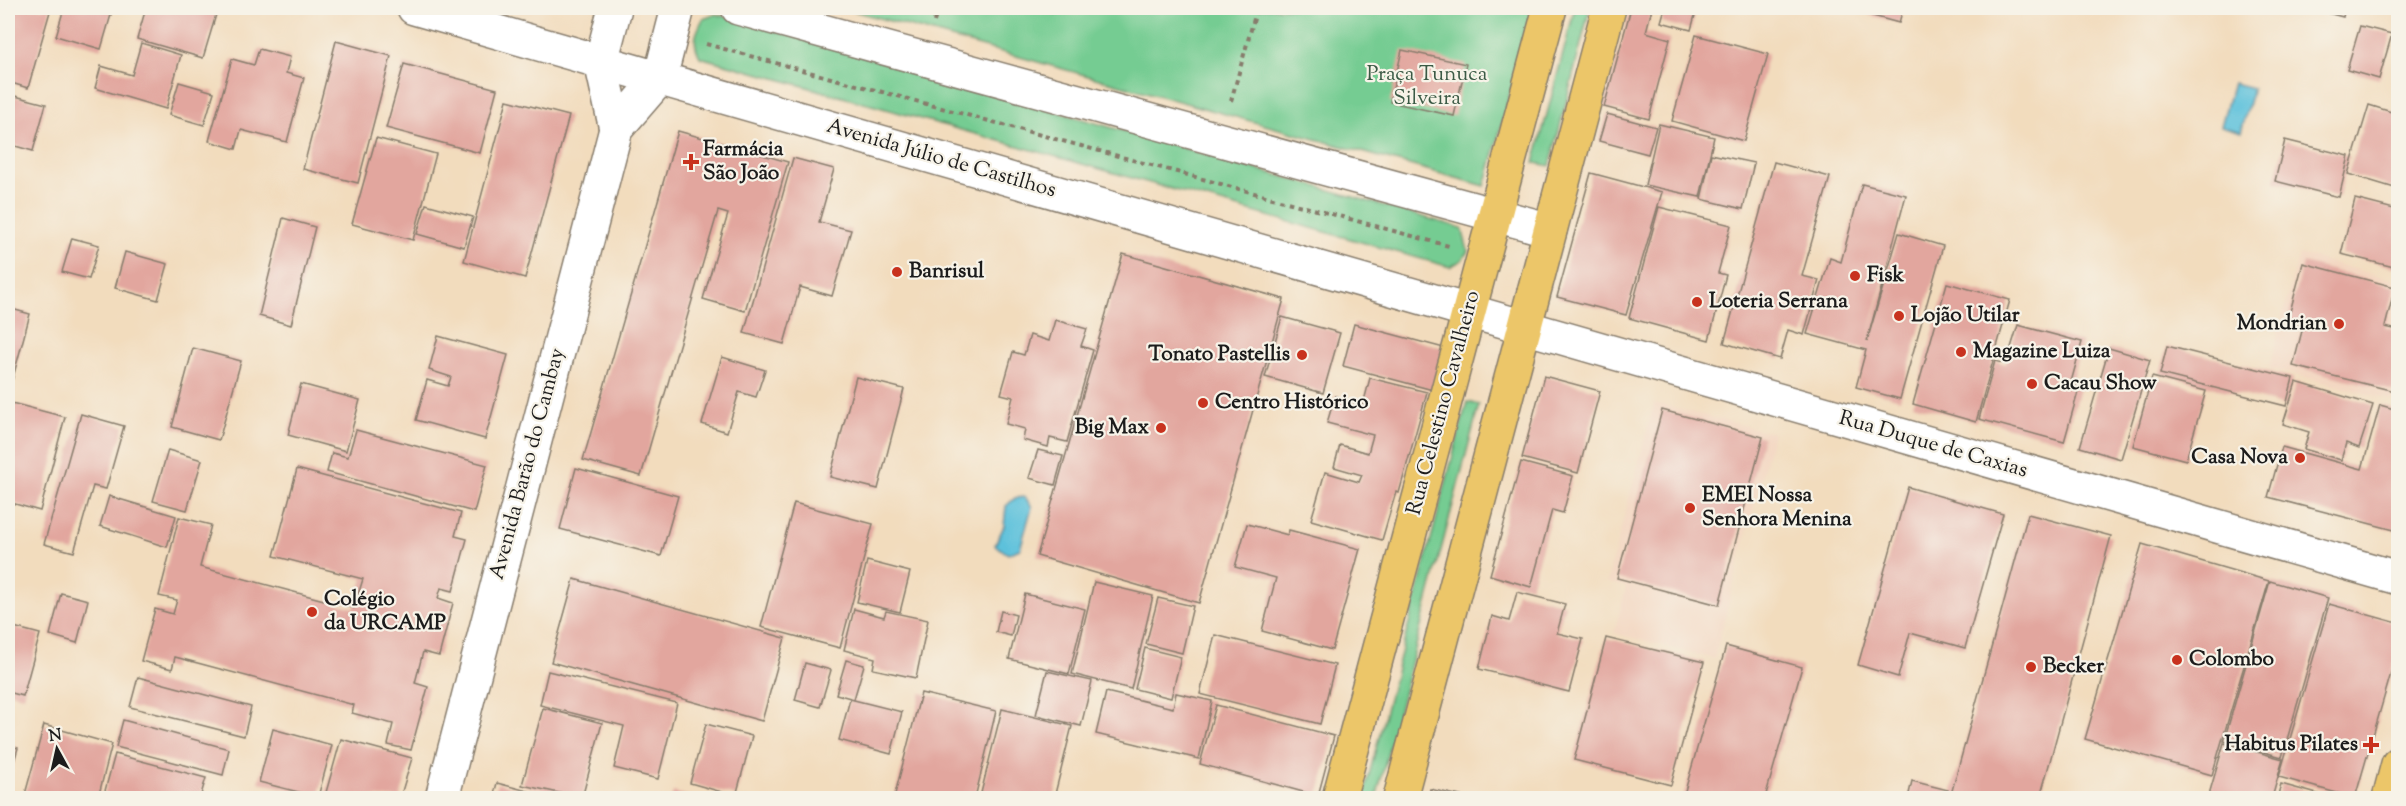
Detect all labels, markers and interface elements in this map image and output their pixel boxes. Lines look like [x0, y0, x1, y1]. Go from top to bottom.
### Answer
park label: Praça Tunuca Silveira [1367, 60, 1488, 114]
street label: Avenida Júlio de Castilhos [823, 112, 1059, 206]
place label: Farmácia São João [703, 135, 784, 189]
marker: Farmácia São João [684, 155, 698, 169]
place label: Banrisul [909, 257, 984, 287]
place label: Fisk [1867, 261, 1905, 291]
marker: Banrisul [890, 265, 904, 279]
marker: Fisk [1848, 269, 1862, 283]
street label: Rua Celestino Cavalheiro [1400, 287, 1488, 519]
place label: Loteria Serrana [1709, 287, 1848, 317]
marker: Loteria Serrana [1690, 295, 1704, 309]
place label: Lojão Utilar [1911, 301, 2020, 331]
marker: Lojão Utilar [1892, 309, 1906, 323]
place label: Mondrian [2237, 309, 2328, 339]
marker: Mondrian [2332, 317, 2346, 331]
place label: Magazine Luiza [1973, 337, 2111, 367]
place label: Tonato Pastellis [1148, 340, 1290, 370]
street label: Avenida Barão do Cambay [483, 344, 574, 583]
marker: Magazine Luiza [1954, 345, 1968, 359]
marker: Tonato Pastellis [1295, 348, 1309, 362]
place label: Cacau Show [2044, 369, 2157, 399]
marker: Cacau Show [2025, 377, 2039, 391]
place label: Centro Histórico [1215, 388, 1369, 418]
marker: Centro Histórico [1196, 396, 1210, 410]
street label: Rua Duque de Caxias [1835, 404, 2031, 486]
place label: Big Max [1075, 413, 1149, 443]
marker: Big Max [1154, 421, 1168, 435]
place label: Casa Nova [2191, 443, 2288, 473]
marker: Casa Nova [2293, 451, 2307, 465]
place label: EMEI Nossa Senhora Menina [1702, 481, 1852, 535]
marker: EMEI Nossa Senhora Menina [1683, 501, 1697, 515]
place label: Colégio da URCAMP [324, 585, 446, 639]
marker: Colégio da URCAMP [305, 605, 319, 619]
place label: Colombo [2189, 645, 2274, 675]
place label: Becker [2043, 652, 2104, 682]
marker: Colombo [2170, 653, 2184, 667]
marker: Becker [2024, 660, 2038, 674]
north arrow [27, 719, 87, 779]
text: N [47, 724, 63, 749]
place label: Habitus Pilates [2225, 730, 2358, 760]
marker: Habitus Pilates [2362, 736, 2380, 754]

